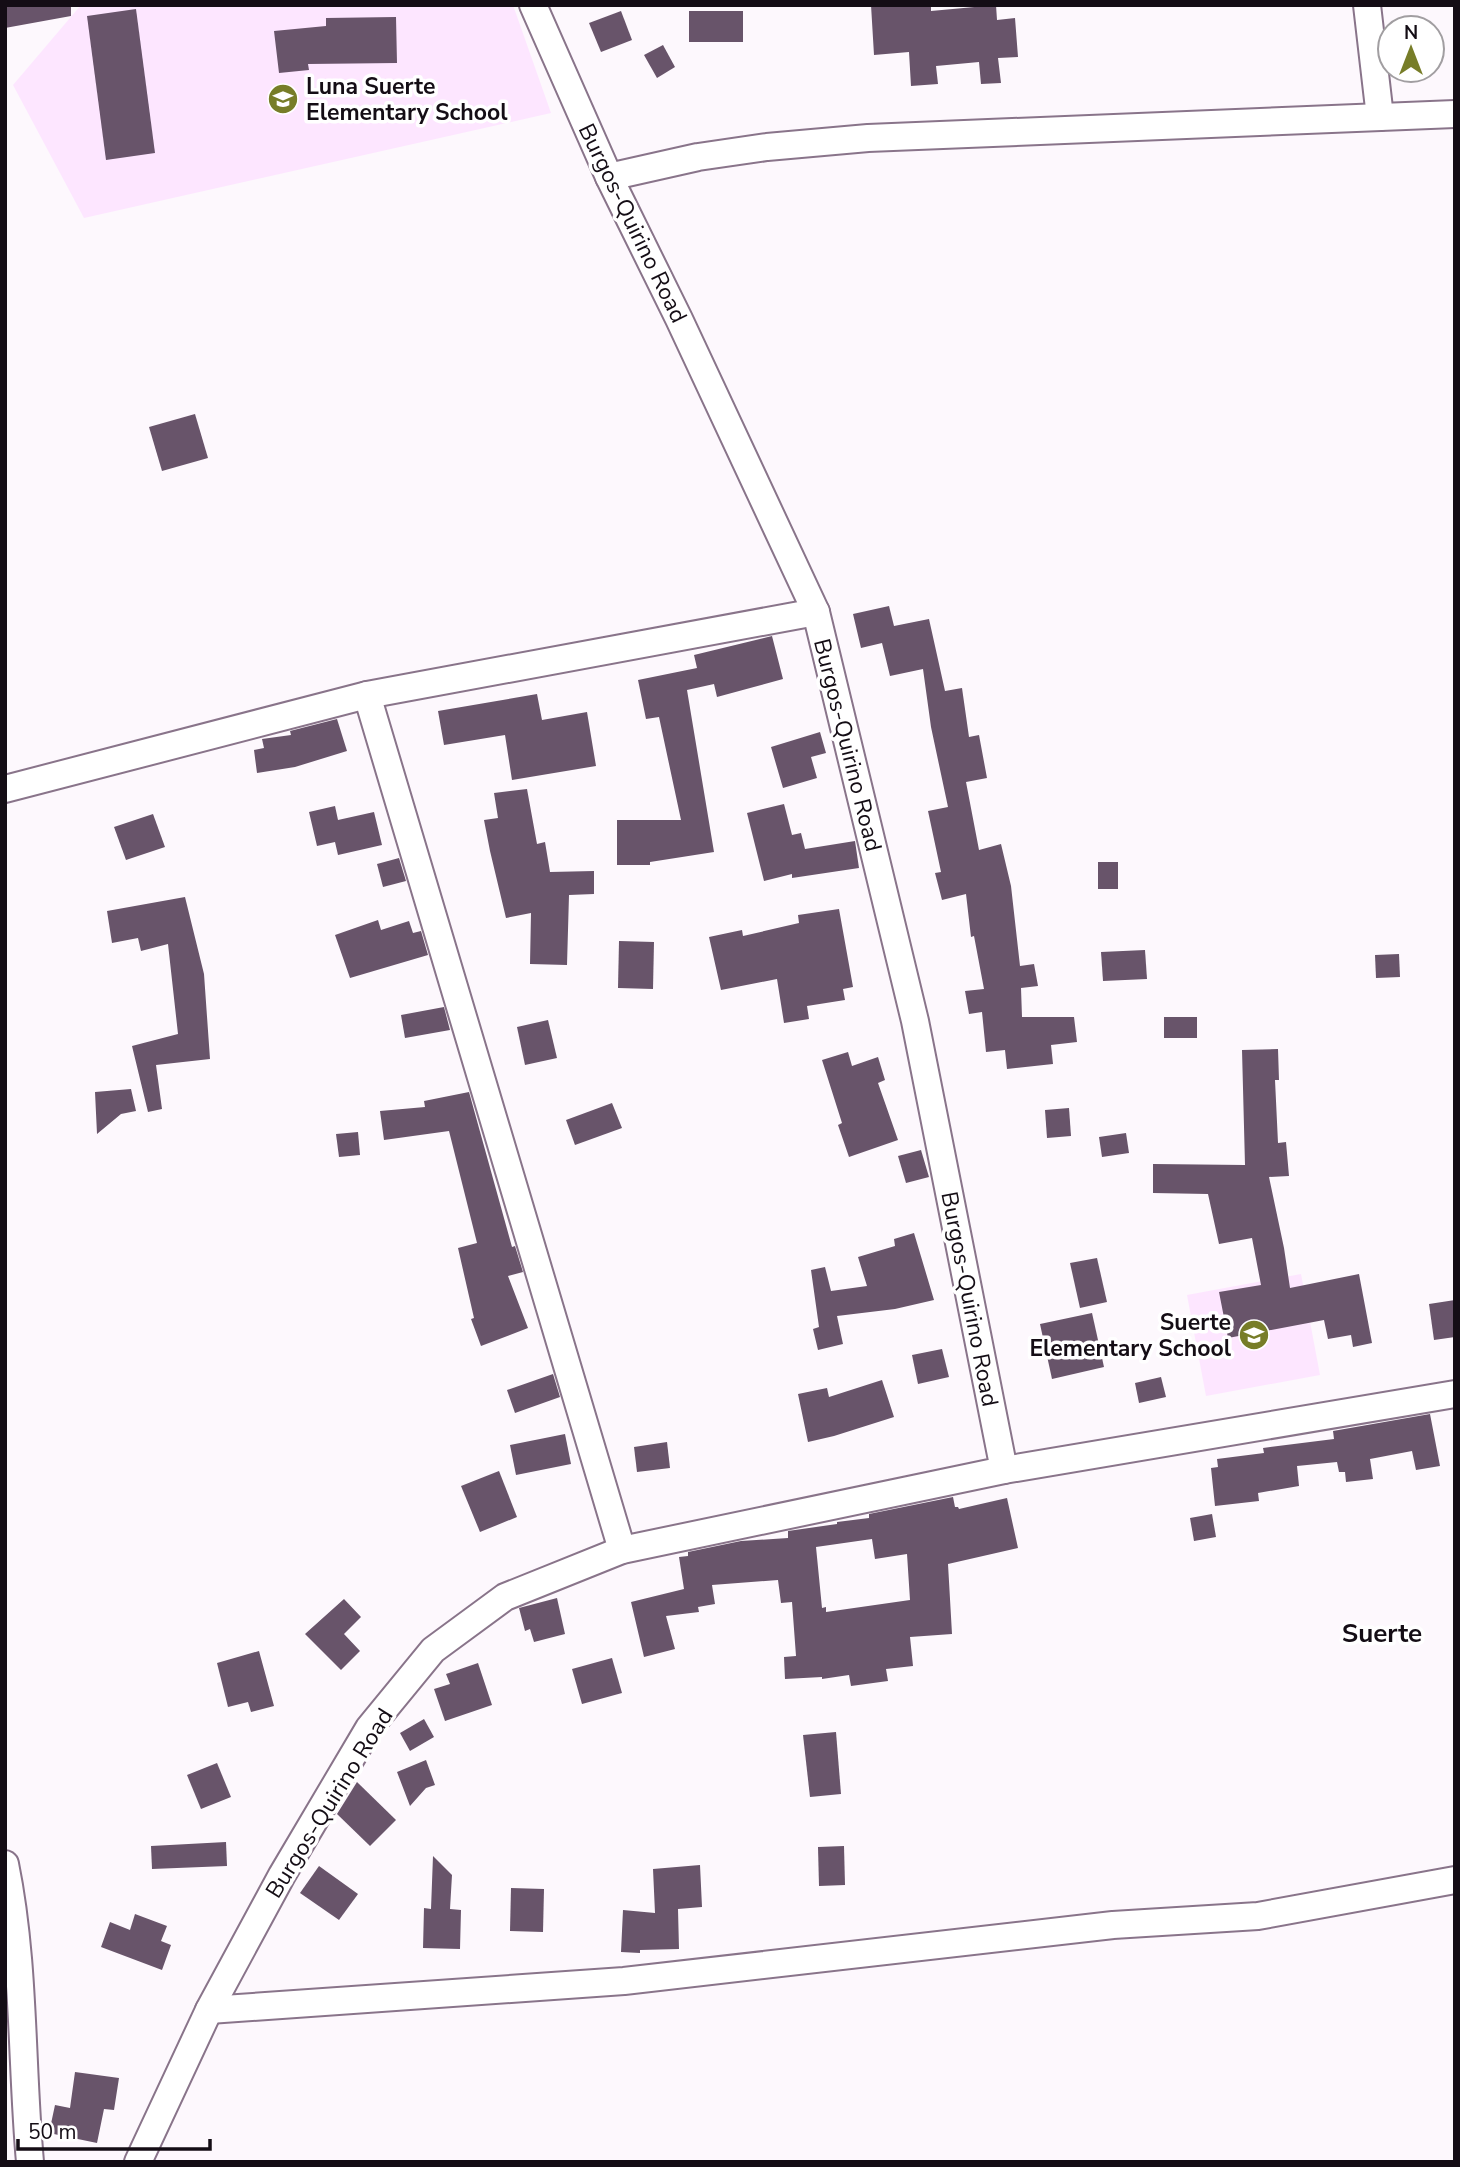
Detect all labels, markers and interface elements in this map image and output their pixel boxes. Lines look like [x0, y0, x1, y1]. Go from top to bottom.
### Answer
north arrow [1376, 14, 1446, 84]
text: N [1404, 20, 1418, 46]
place label: Luna Suerte Elementary School [306, 71, 508, 128]
school or university icon: Luna Suerte Elementary School [266, 82, 300, 116]
street label: Burgos-Quirino Road [571, 118, 694, 328]
street label: Burgos-Quirino Road [806, 635, 889, 855]
street label: Burgos-Quirino Road [933, 1189, 1006, 1409]
place label: Suerte Elementary School [1029, 1307, 1232, 1364]
school or university icon: Suerte Elementary School [1237, 1318, 1271, 1352]
district label: Suerte [1342, 1616, 1422, 1651]
street label: Burgos-Quirino Road [258, 1702, 400, 1904]
scale bar [18, 2108, 210, 2152]
text: 50 m [28, 2118, 77, 2146]

